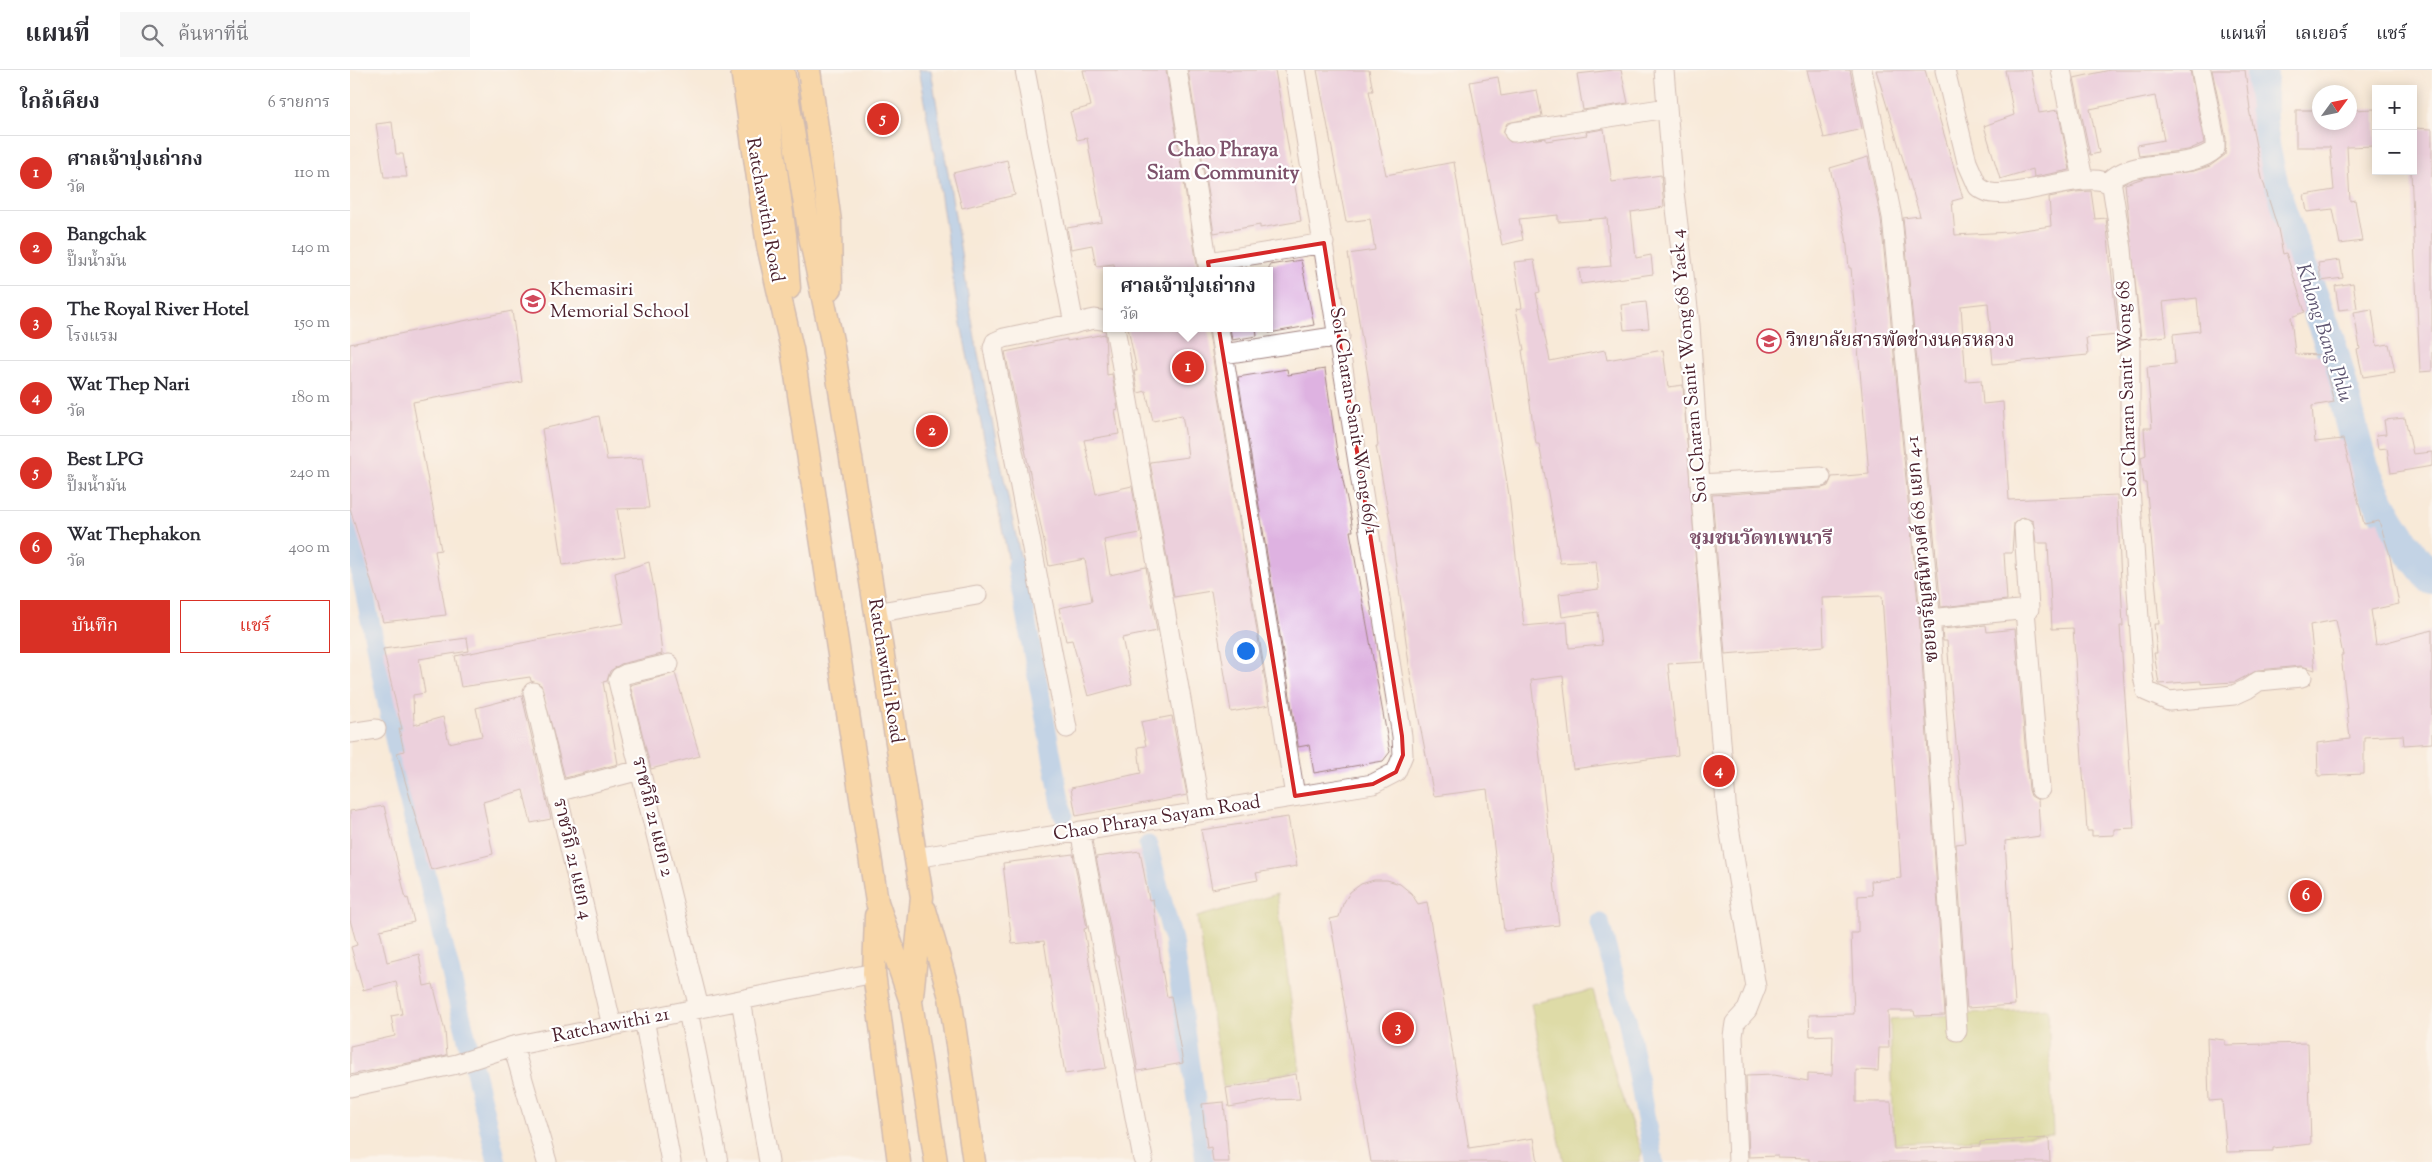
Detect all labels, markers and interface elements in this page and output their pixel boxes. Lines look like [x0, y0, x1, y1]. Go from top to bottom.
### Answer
search box [120, 12, 470, 57]
text: แผนที่ [25, 18, 90, 52]
icon: search [138, 21, 166, 49]
text: ค้นหาที่นี่ [178, 22, 249, 49]
text: แผนที่ [2219, 22, 2267, 48]
text: เลเยอร์ [2295, 22, 2348, 48]
text: แชร์ [2376, 22, 2407, 48]
north arrow [2312, 85, 2357, 130]
map controls [2372, 85, 2417, 175]
button: + [2372, 85, 2417, 130]
text: ใกล้เคียง [20, 88, 100, 118]
text: 6 รายการ [268, 92, 330, 115]
pin: 5 [867, 100, 899, 138]
button: − [2372, 130, 2417, 175]
street label: Ratchawithi Road [738, 136, 790, 285]
district label: Chao Phraya Siam Community [1147, 137, 1299, 189]
text: ศาลเจ้าปุงเถ่ากง [67, 147, 203, 174]
text: 1 [33, 162, 39, 185]
text: 110 m [294, 162, 330, 185]
text: วัด [67, 177, 86, 200]
text: Bangchak [67, 222, 147, 249]
street label: Soi Charan Sanit Wong 68 Yaek 4 [1665, 227, 1715, 504]
text: 2 [32, 237, 40, 260]
text: 140 m [292, 237, 330, 260]
text: ปั๊มน้ำมัน [67, 251, 126, 274]
water label: Khlong Bang Phlu [2287, 260, 2359, 406]
popup [1103, 267, 1273, 332]
text: ศาลเจ้าปุงเถ่ากง [1120, 274, 1256, 301]
place label: Khemasiri Memorial School [550, 277, 689, 326]
street label: Soi Charan Sanit Wong 68 [2111, 280, 2145, 498]
school or university icon: Khemasiri Memorial School [520, 288, 546, 314]
text: The Royal River Hotel [67, 297, 249, 324]
text: วัด [1120, 304, 1139, 327]
street label: Soi Charan Sanit Wong 66/1 [1322, 305, 1384, 537]
text: 3 [33, 312, 39, 335]
text: 150 m [294, 312, 330, 335]
text: โรงแรม [67, 326, 118, 349]
school or university icon: วิทยาลัยสารพัดช่างนครหลวง [1756, 328, 1782, 354]
place label: วิทยาลัยสารพัดช่างนครหลวง [1786, 328, 2014, 355]
pin: 1 [1172, 348, 1204, 386]
text: Wat Thep Nari [67, 372, 190, 399]
text: 4 [32, 387, 40, 410]
text: 180 m [291, 387, 330, 410]
text: วัด [67, 401, 86, 424]
pin: 2 [916, 412, 948, 450]
street label: ซอยจรัญสนิทวงศ์ 68 แยก 4-1 [1900, 434, 1946, 664]
text: Best LPG [67, 447, 144, 474]
text: 5 [33, 462, 39, 485]
text: 240 m [289, 462, 330, 485]
text: ปั๊มน้ำมัน [67, 476, 126, 499]
text: Wat Thephakon [67, 522, 201, 549]
district label: ชุมชนวัดทเพนารี [1689, 525, 1833, 554]
text: 6 [32, 537, 40, 560]
text: 400 m [289, 537, 330, 560]
text: วัด [67, 551, 86, 574]
street label: Ratchawithi Road [860, 597, 910, 746]
button: บันทึก [20, 600, 170, 653]
button: แชร์ [180, 600, 330, 653]
your location [1233, 638, 1259, 664]
pin: 4 [1703, 752, 1735, 790]
street label: ราชวิถี 21 แยก 2 [624, 754, 680, 880]
street label: Chao Phraya Sayam Road [1051, 789, 1263, 849]
street label: ราชวิถี 21 แยก 4 [545, 796, 599, 923]
pin: 6 [2290, 877, 2322, 915]
street label: Ratchawithi 21 [550, 1001, 672, 1051]
pin: 3 [1382, 1009, 1414, 1047]

